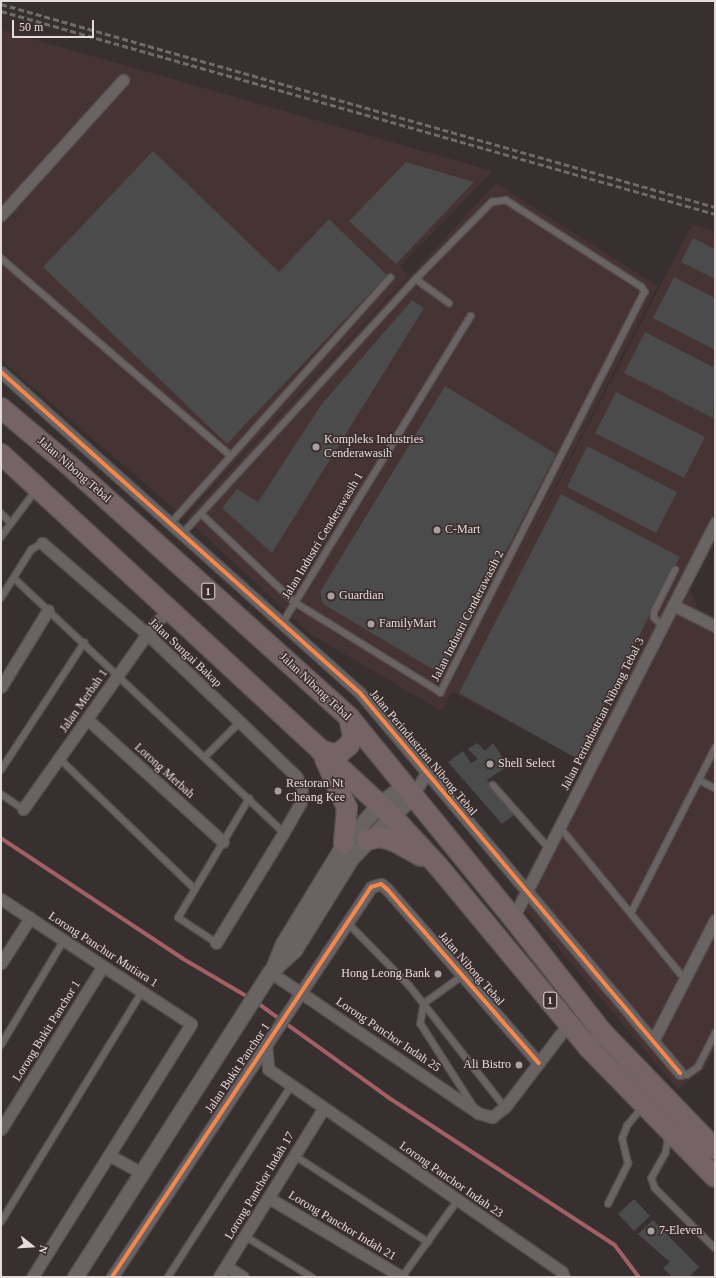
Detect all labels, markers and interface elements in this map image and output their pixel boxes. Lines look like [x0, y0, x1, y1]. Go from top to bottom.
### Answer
scale bar [14, 12, 96, 38]
text: 50 m [19, 20, 43, 34]
place label: Kompleks Industries Cenderawasih [324, 433, 424, 461]
street label: Jalan Nibong Tebal [34, 434, 114, 506]
marker: Kompleks Industries Cenderawasih [311, 442, 321, 452]
street label: Jalan Industri Cenderawasih 1 [279, 470, 367, 602]
place label: C-Mart [445, 523, 480, 537]
marker: C-Mart [432, 525, 442, 535]
street label: Jalan Industri Cenderawasih 2 [429, 548, 507, 684]
road number: 1 [201, 582, 215, 600]
place label: Guardian [339, 589, 384, 603]
marker: Guardian [326, 591, 336, 601]
street label: Jalan Sungai Bakap [145, 615, 225, 691]
place label: FamilyMart [379, 617, 436, 631]
marker: FamilyMart [366, 619, 376, 629]
street label: Jalan Perindustrian Nibong Tebal 3 [558, 635, 648, 793]
street label: Jalan Nibong Tebal [276, 650, 354, 724]
street label: Jalan Merbah 1 [57, 667, 111, 735]
street label: Jalan Perindustrian Nibong Tebal [366, 687, 480, 819]
street label: Lorong Merbah [131, 740, 197, 802]
place label: Shell Select [498, 757, 555, 771]
marker: Shell Select [485, 759, 495, 769]
place label: Restoran Nt Cheang Kee [286, 777, 345, 805]
marker: Restoran Nt Cheang Kee [273, 786, 283, 796]
street label: Lorong Panchur Mutiara 1 [46, 909, 160, 991]
street label: Jalan Nibong Tebal [435, 929, 507, 1009]
place label: Hong Leong Bank [341, 967, 430, 981]
marker: Hong Leong Bank [433, 969, 443, 979]
street label: Lorong Bukit Panchor 1 [10, 978, 84, 1084]
road number: 1 [543, 991, 557, 1009]
street label: Lorong Panchor Indah 25 [333, 995, 443, 1075]
street label: Jalan Bukit Panchor 1 [202, 1020, 274, 1116]
place label: Ali Bistro [463, 1058, 511, 1072]
marker: Ali Bistro [514, 1060, 524, 1070]
street label: Lorong Panchor Indah 17 [222, 1130, 298, 1242]
street label: Lorong Panchor Indah 23 [397, 1139, 505, 1221]
street label: Lorong Panchor Indah 21 [286, 1188, 398, 1264]
place label: 7-Eleven [659, 1224, 702, 1238]
north arrow [12, 1226, 52, 1266]
marker: 7-Eleven [646, 1226, 656, 1236]
text: N [37, 1244, 50, 1255]

